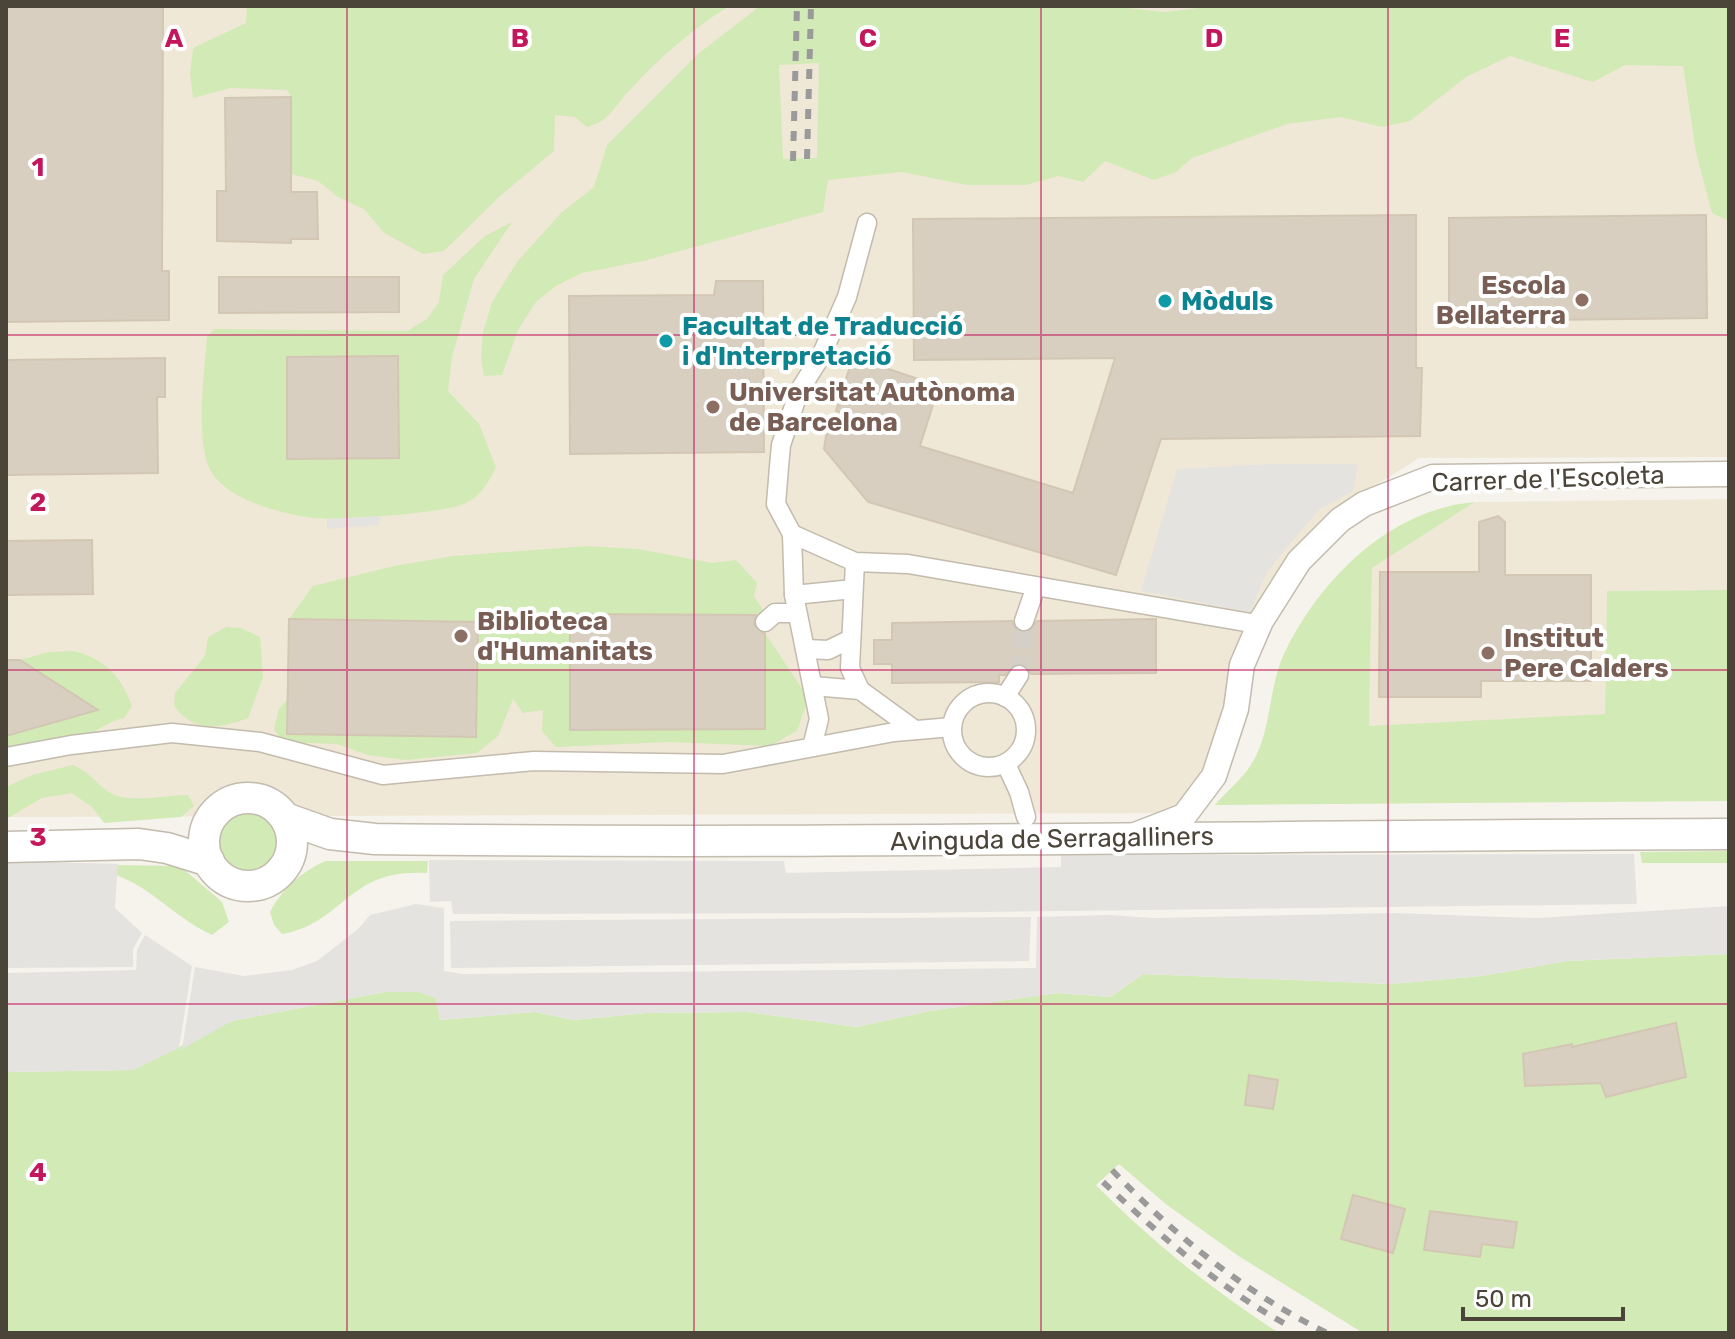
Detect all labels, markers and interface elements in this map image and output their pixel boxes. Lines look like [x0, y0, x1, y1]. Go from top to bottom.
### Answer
text: A [165, 23, 184, 54]
text: B [511, 23, 529, 54]
text: C [859, 23, 877, 54]
text: D [1205, 23, 1223, 54]
text: E [1554, 23, 1570, 54]
text: 1 [32, 152, 44, 183]
place label: Escola Bellaterra [1436, 270, 1566, 331]
place label: Mòduls [1181, 286, 1273, 317]
marker: Escola Bellaterra [1573, 291, 1591, 309]
marker: Mòduls [1156, 292, 1174, 310]
place label: Facultat de Traducció i d'Interpretació [682, 311, 963, 372]
marker: Facultat de Traducció i d'Interpretació [657, 332, 675, 350]
place label: Universitat Autònoma de Barcelona [729, 377, 1015, 438]
marker: Universitat Autònoma de Barcelona [704, 398, 722, 416]
street label: Carrer de l'Escoleta [1431, 459, 1665, 499]
text: 2 [30, 487, 46, 518]
place label: Biblioteca d'Humanitats [477, 606, 653, 667]
place label: Institut Pere Calders [1504, 623, 1669, 684]
marker: Biblioteca d'Humanitats [452, 627, 470, 645]
marker: Institut Pere Calders [1479, 644, 1497, 662]
street label: Avinguda de Serragalliners [890, 821, 1214, 857]
text: 3 [29, 822, 47, 853]
text: 4 [29, 1157, 47, 1188]
scale bar [1463, 1271, 1623, 1321]
text: 50 m [1475, 1285, 1532, 1313]

